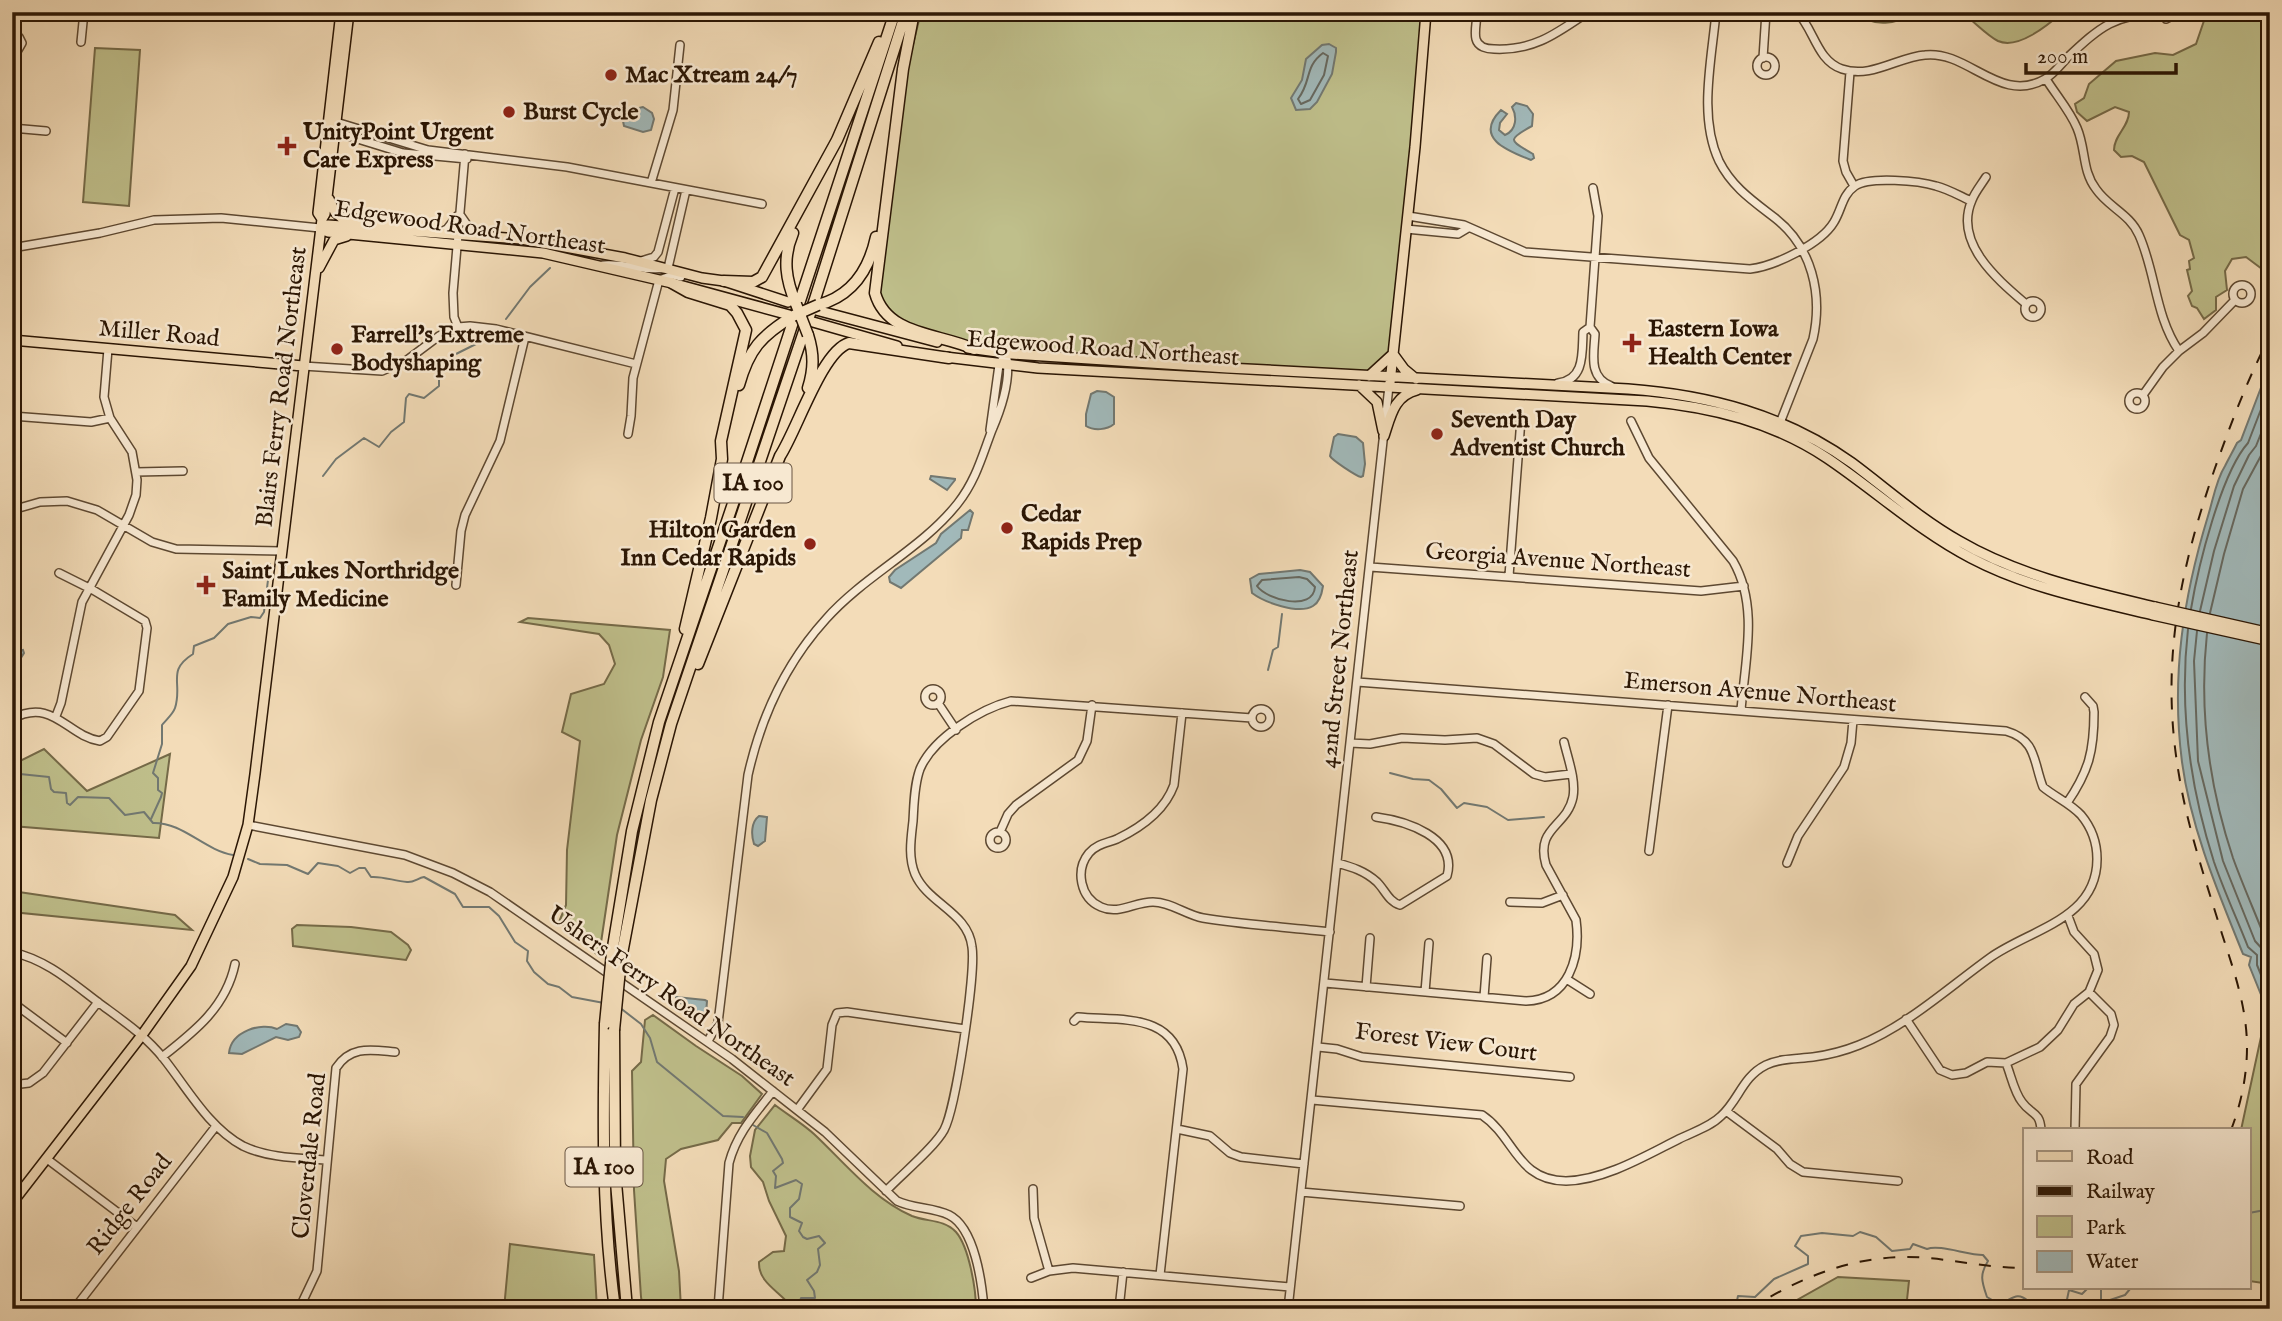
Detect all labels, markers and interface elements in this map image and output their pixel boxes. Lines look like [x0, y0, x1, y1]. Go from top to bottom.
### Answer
scale bar [2026, 32, 2177, 76]
text: 200 m [2037, 44, 2088, 71]
place label: Mac Xtream 24/7 [625, 60, 797, 91]
marker: Mac Xtream 24/7 [603, 67, 619, 83]
place label: Burst Cycle [523, 97, 638, 128]
marker: Burst Cycle [501, 104, 517, 120]
place label: UnityPoint Urgent Care Express [302, 117, 494, 176]
marker: UnityPoint Urgent Care Express [277, 136, 297, 156]
street label: Edgewood Road Northeast [333, 194, 607, 262]
street label: Blairs Ferry Road Northeast [249, 245, 315, 529]
street label: Miller Road [97, 313, 221, 355]
place label: Eastern Iowa Health Center [1648, 314, 1792, 373]
place label: Farrell's Extreme Bodyshaping [351, 320, 524, 379]
street label: Edgewood Road Northeast [966, 324, 1240, 374]
marker: Eastern Iowa Health Center [1622, 333, 1642, 353]
marker: Farrell's Extreme Bodyshaping [329, 341, 345, 357]
place label: Seventh Day Adventist Church [1450, 405, 1625, 464]
marker: Seventh Day Adventist Church [1429, 426, 1445, 442]
road number: IA 100 [714, 463, 792, 503]
place label: Cedar Rapids Prep [1021, 499, 1142, 558]
place label: Hilton Garden Inn Cedar Rapids [621, 515, 797, 574]
marker: Cedar Rapids Prep [999, 520, 1015, 536]
marker: Hilton Garden Inn Cedar Rapids [802, 536, 818, 552]
street label: Georgia Avenue Northeast [1424, 536, 1692, 586]
street label: 42nd Street Northeast [1313, 548, 1367, 770]
place label: Saint Lukes Northridge Family Medicine [222, 556, 459, 615]
marker: Saint Lukes Northridge Family Medicine [196, 575, 216, 595]
street label: Emerson Avenue Northeast [1622, 666, 1898, 720]
street label: Ushers Ferry Road Northeast [541, 900, 801, 1094]
street label: Forest View Court [1353, 1016, 1539, 1070]
street label: Cloverdale Road [286, 1071, 334, 1241]
legend [2023, 1128, 2250, 1290]
text: Road [2086, 1145, 2134, 1172]
street label: Ridge Road [81, 1148, 180, 1262]
road number: IA 100 [566, 1148, 642, 1186]
text: Railway [2086, 1179, 2156, 1206]
text: Park [2086, 1215, 2127, 1242]
text: Water [2086, 1249, 2139, 1276]

